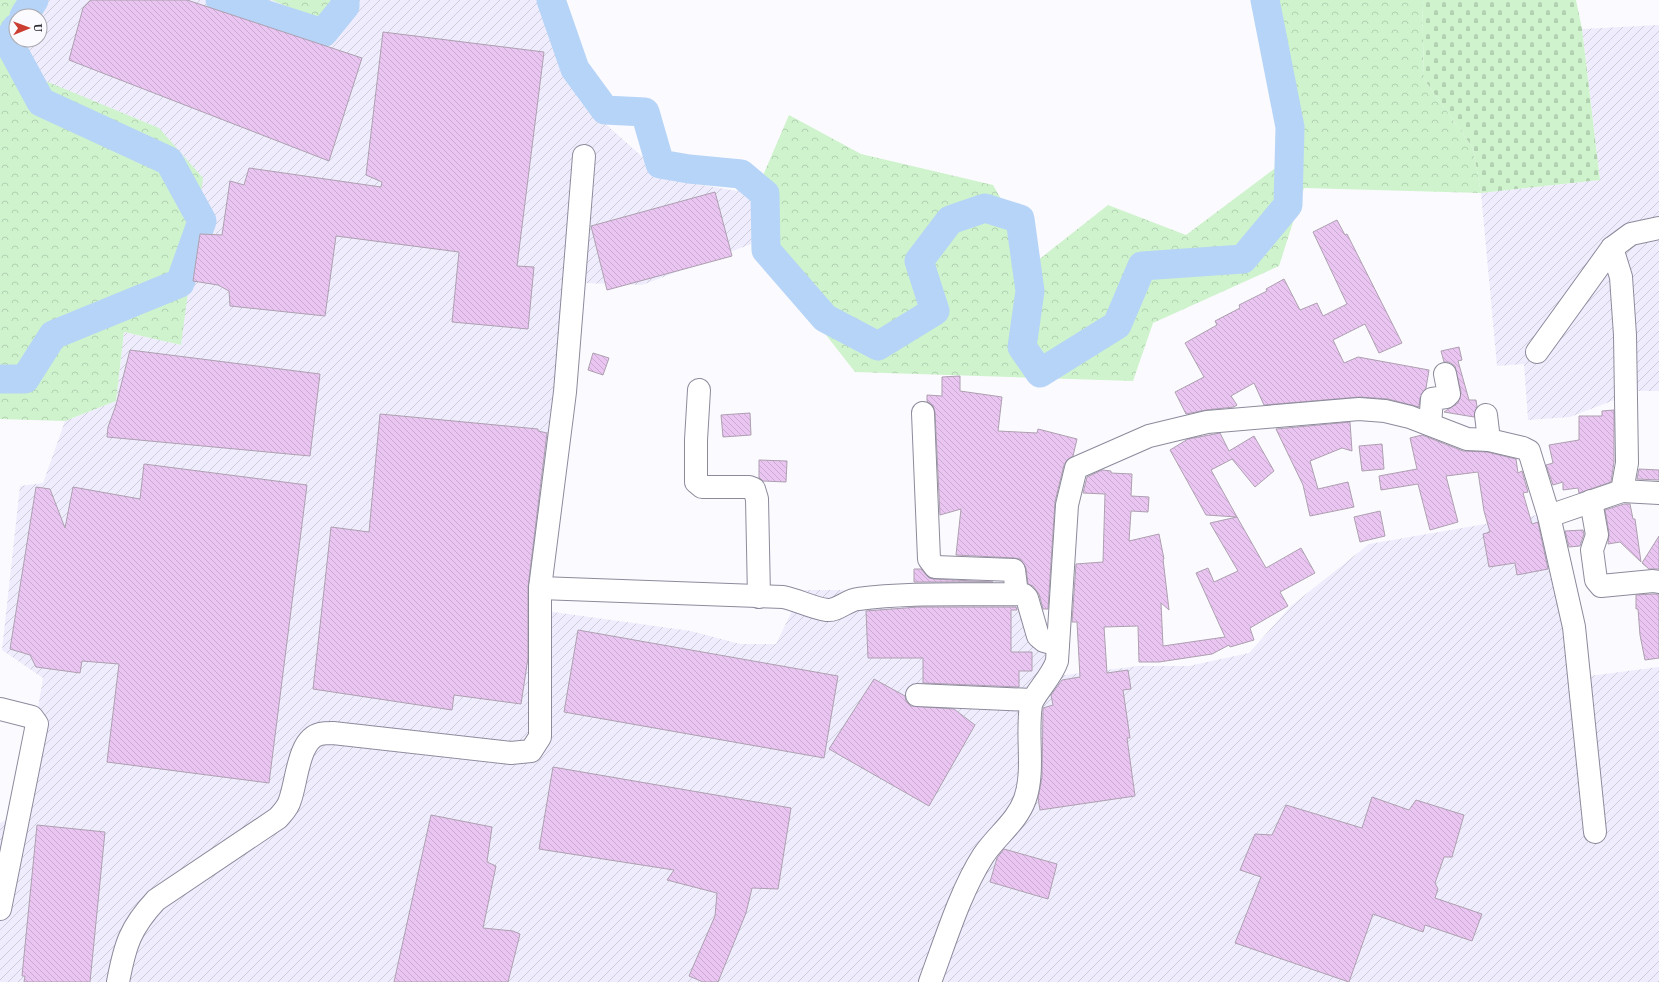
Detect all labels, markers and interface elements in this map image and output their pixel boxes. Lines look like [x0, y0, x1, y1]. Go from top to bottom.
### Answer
north arrow [8, 8, 48, 48]
text: U [31, 24, 46, 33]

